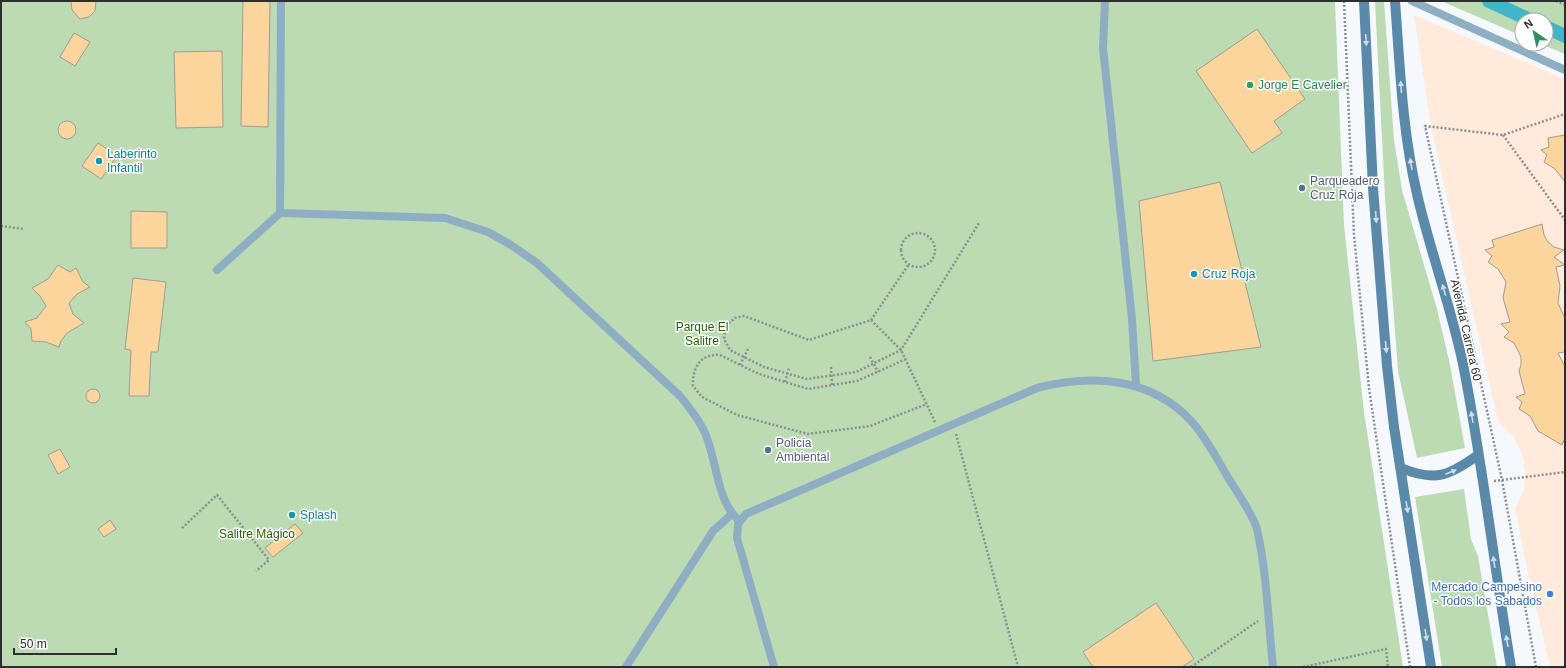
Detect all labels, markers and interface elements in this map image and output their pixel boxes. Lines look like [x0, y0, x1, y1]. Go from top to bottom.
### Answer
north arrow [1514, 12, 1554, 52]
text: N [1522, 16, 1535, 31]
one-way arrow [1362, 34, 1369, 46]
place label: Jorge E Cavelier [1258, 78, 1347, 92]
marker: Jorge E Cavelier [1245, 80, 1255, 90]
one-way arrow [1398, 81, 1405, 93]
place label: Laberinto Infantil [107, 147, 157, 175]
marker: Laberinto Infantil [94, 156, 104, 166]
one-way arrow [1407, 158, 1413, 170]
place label: Parqueadero Cruz Roja [1310, 174, 1380, 202]
marker: Parqueadero Cruz Roja [1297, 183, 1307, 193]
one-way arrow [1372, 211, 1379, 223]
place label: Cruz Roja [1202, 267, 1256, 281]
marker: Cruz Roja [1189, 269, 1199, 279]
street label: Avenida Carrera 60 [1447, 278, 1485, 382]
one-way arrow [1441, 283, 1447, 295]
park label: Parque El Salitre [676, 320, 728, 348]
one-way arrow [1382, 341, 1389, 353]
one-way arrow [1469, 411, 1475, 423]
place label: Policia Ambiental [776, 436, 829, 464]
marker: Policia Ambiental [763, 445, 773, 455]
one-way arrow [1446, 468, 1458, 474]
one-way arrow [1404, 501, 1410, 513]
place label: Splash [300, 508, 337, 522]
marker: Splash [287, 510, 297, 520]
park label: Salitre Mágico [219, 527, 295, 541]
one-way arrow [1491, 556, 1497, 568]
place label: Mercado Campesino - Todos los Sabados [1431, 580, 1542, 608]
marker: Mercado Campesino - Todos los Sabados [1545, 589, 1555, 599]
one-way arrow [1423, 629, 1429, 641]
scale bar [14, 630, 116, 656]
one-way arrow [1503, 635, 1509, 647]
text: 50 m [20, 637, 47, 651]

